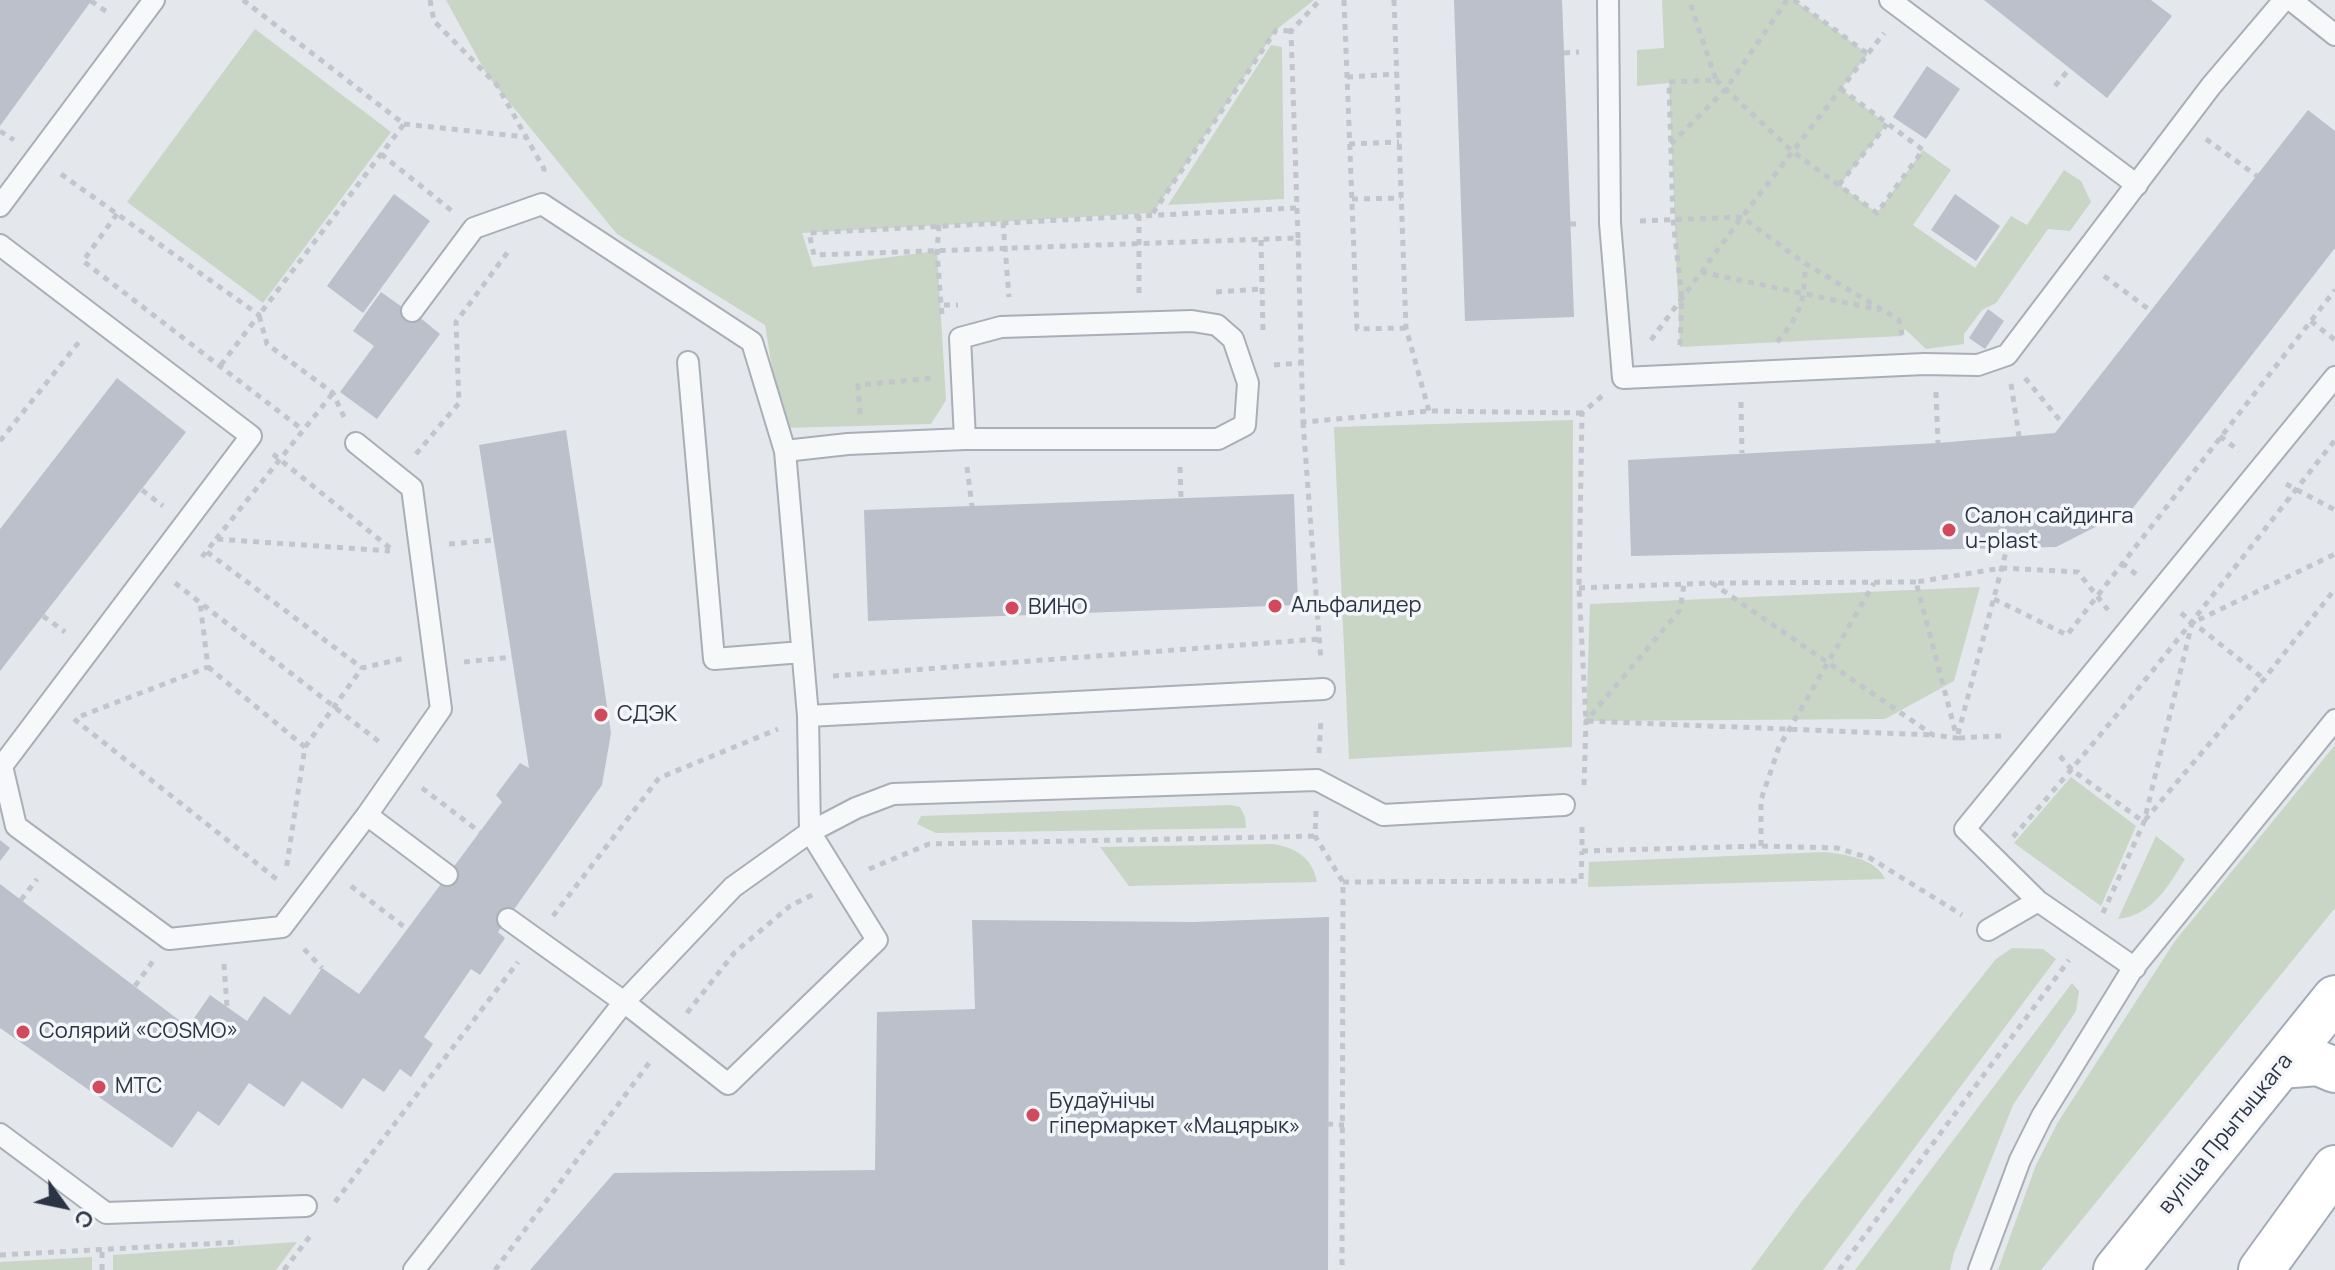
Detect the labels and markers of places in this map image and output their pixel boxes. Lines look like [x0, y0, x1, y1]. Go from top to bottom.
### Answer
place label: Салон сайдинга u-plast [1965, 504, 2134, 556]
marker: Салон сайдинга u-plast [1940, 521, 1958, 539]
place label: Альфалидер [1291, 593, 1422, 619]
place label: ВИНО [1028, 595, 1088, 621]
marker: Альфалидер [1266, 597, 1284, 615]
marker: ВИНО [1003, 599, 1021, 617]
place label: СДЭК [617, 702, 677, 728]
marker: СДЭК [592, 706, 610, 724]
place label: Солярий «COSMO» [39, 1019, 238, 1045]
marker: Солярий «COSMO» [14, 1023, 32, 1041]
place label: МТС [115, 1074, 162, 1100]
marker: МТС [90, 1078, 108, 1096]
place label: Будаўнічы гіпермаркет «Мацярык» [1049, 1089, 1301, 1140]
marker: Будаўнічы гіпермаркет «Мацярык» [1024, 1106, 1042, 1124]

